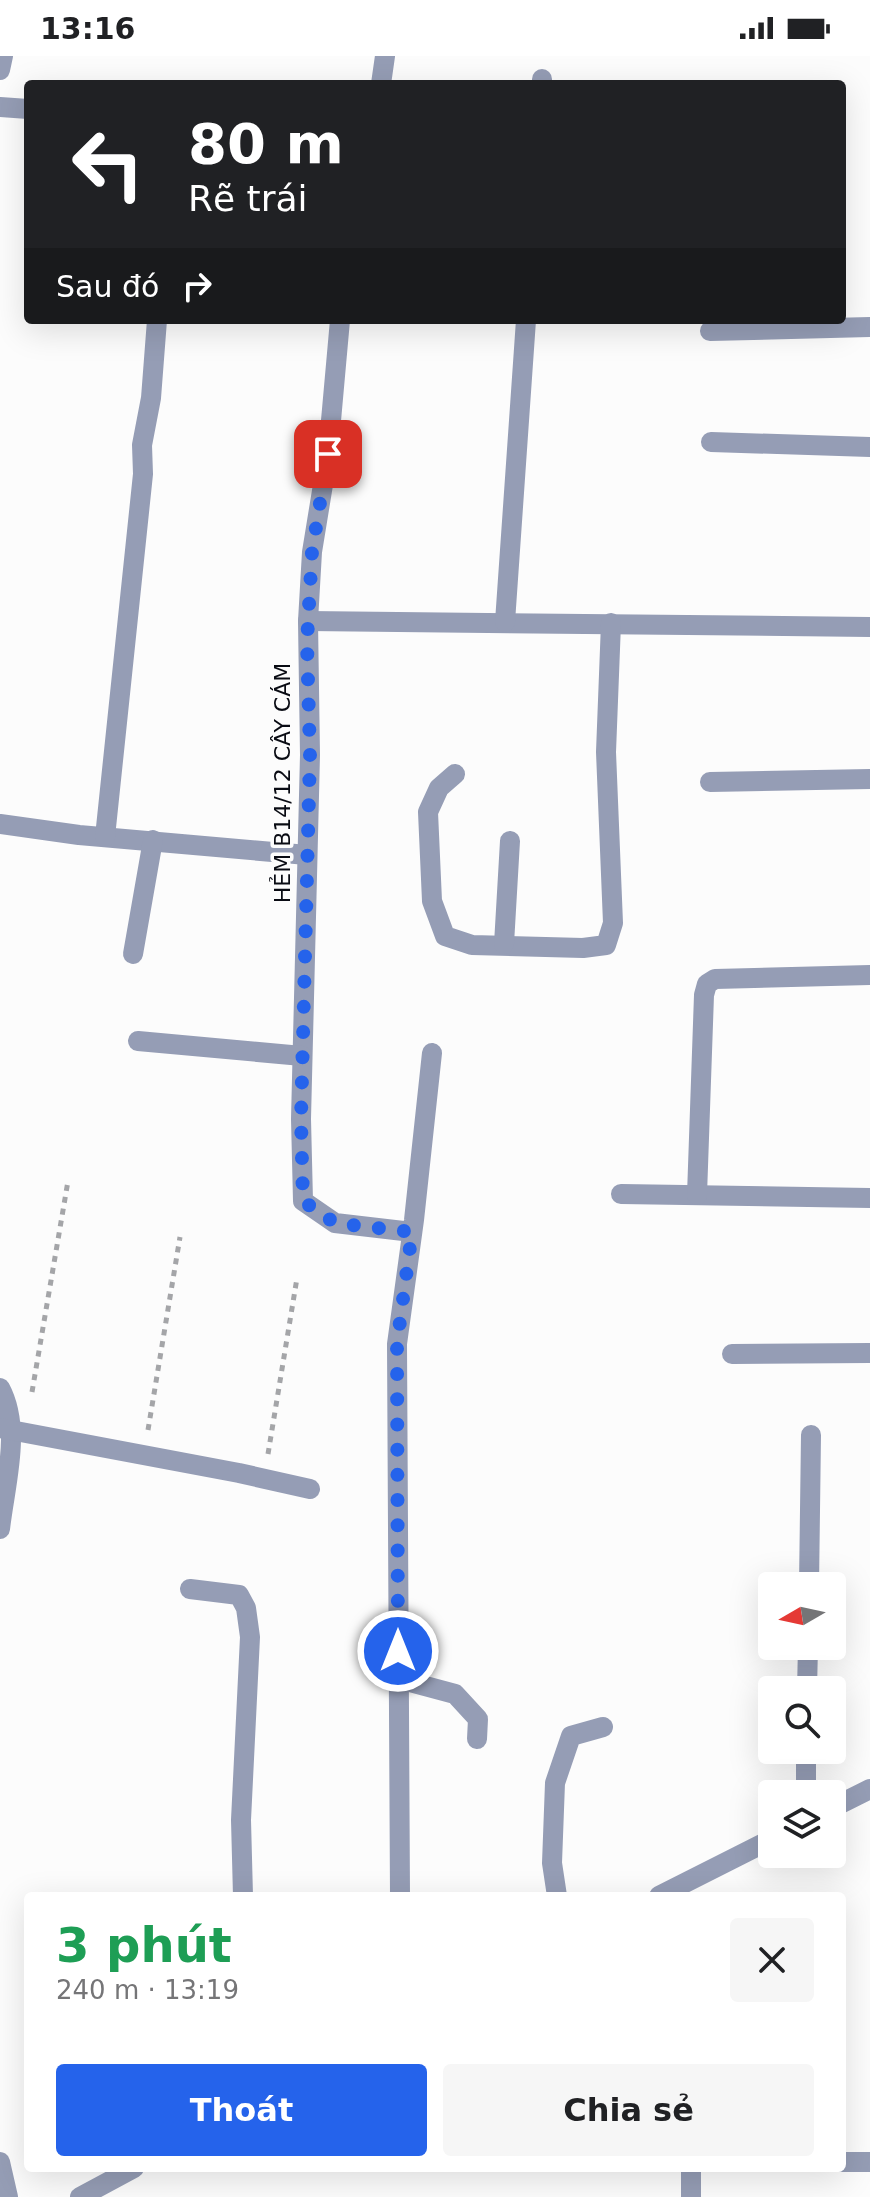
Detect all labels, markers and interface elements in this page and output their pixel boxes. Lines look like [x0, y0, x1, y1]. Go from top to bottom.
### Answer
text: 13:16 [40, 11, 136, 46]
text: 80 m [188, 111, 344, 176]
icon: left [56, 112, 160, 216]
text: Rẽ trái [188, 178, 308, 219]
icon: right [175, 264, 219, 308]
text: Sau đó [56, 269, 159, 304]
pin [294, 420, 362, 488]
icon: arrive [306, 432, 350, 476]
street label: HẺM B14/12 CÂY CÁM [269, 663, 295, 903]
north arrow [758, 1572, 846, 1660]
map controls [758, 1572, 846, 1868]
position arrow [356, 1609, 440, 1693]
button: search [758, 1676, 846, 1764]
button: layers [758, 1780, 846, 1868]
text: 3 phút [56, 1917, 232, 1973]
button: close [730, 1918, 814, 2002]
text: 240 m · 13:19 [56, 1975, 239, 2005]
button: Thoát [56, 2064, 427, 2156]
button: Chia sẻ [443, 2064, 814, 2156]

